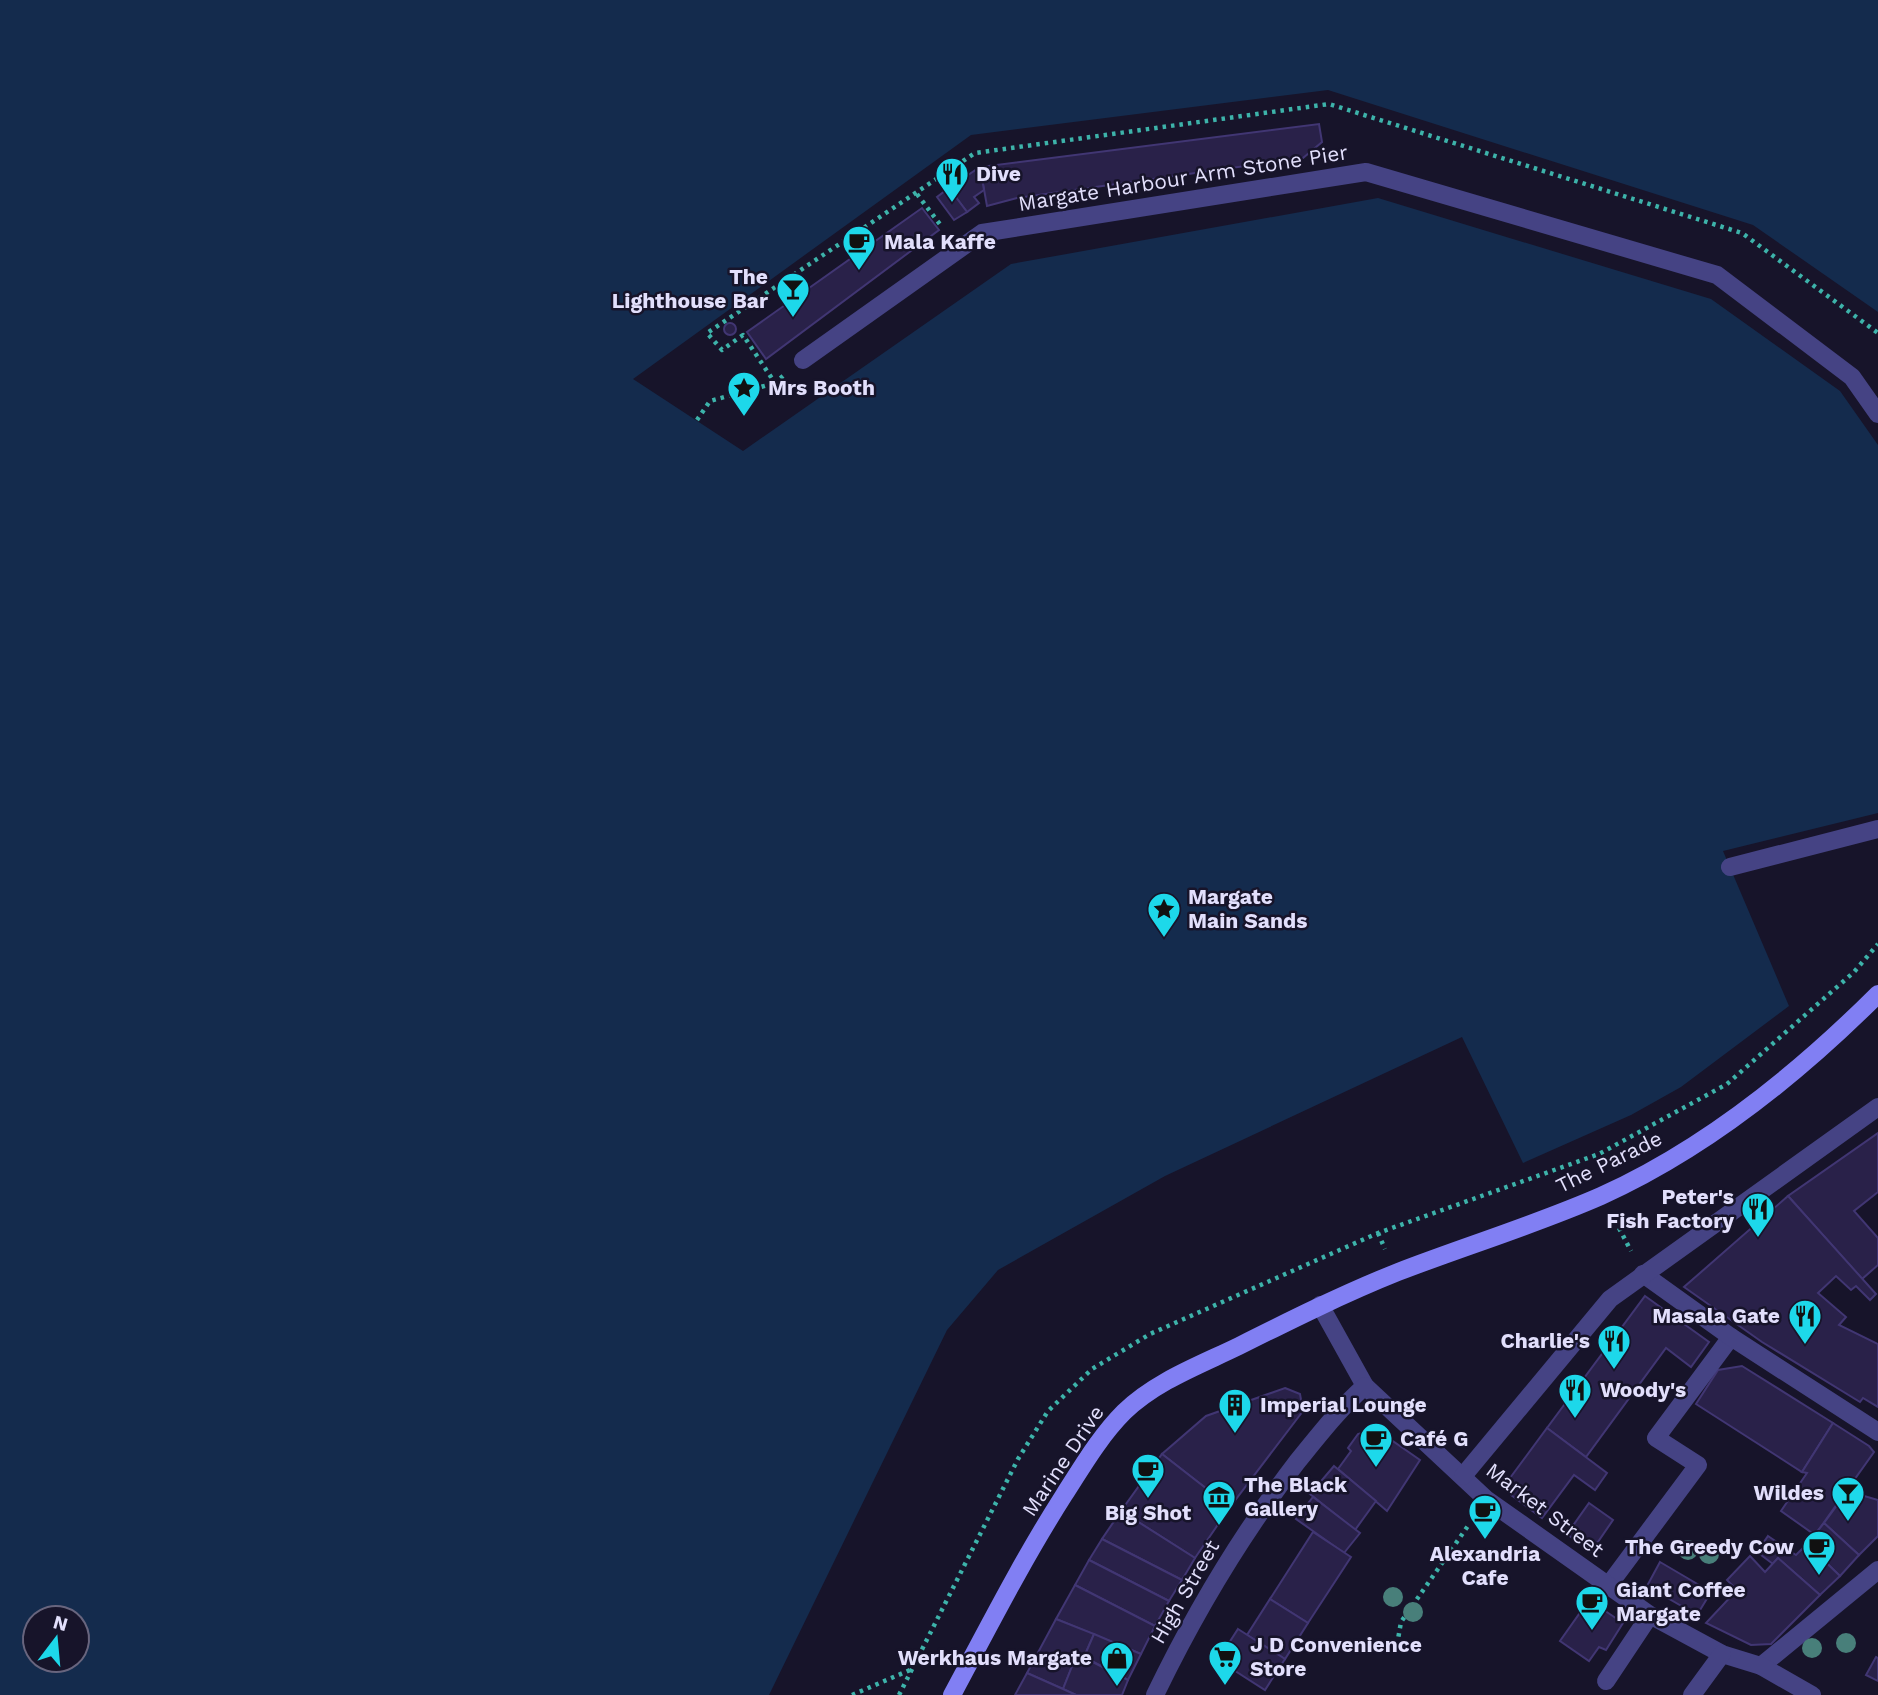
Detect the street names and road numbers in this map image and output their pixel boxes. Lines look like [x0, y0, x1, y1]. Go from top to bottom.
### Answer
street label: Margate Harbour Arm Stone Pier [1016, 139, 1350, 216]
street label: The Parade [1552, 1125, 1666, 1198]
street label: Marine Drive [1016, 1401, 1109, 1521]
street label: Market Street [1482, 1457, 1609, 1562]
street label: High Street [1145, 1535, 1224, 1648]

